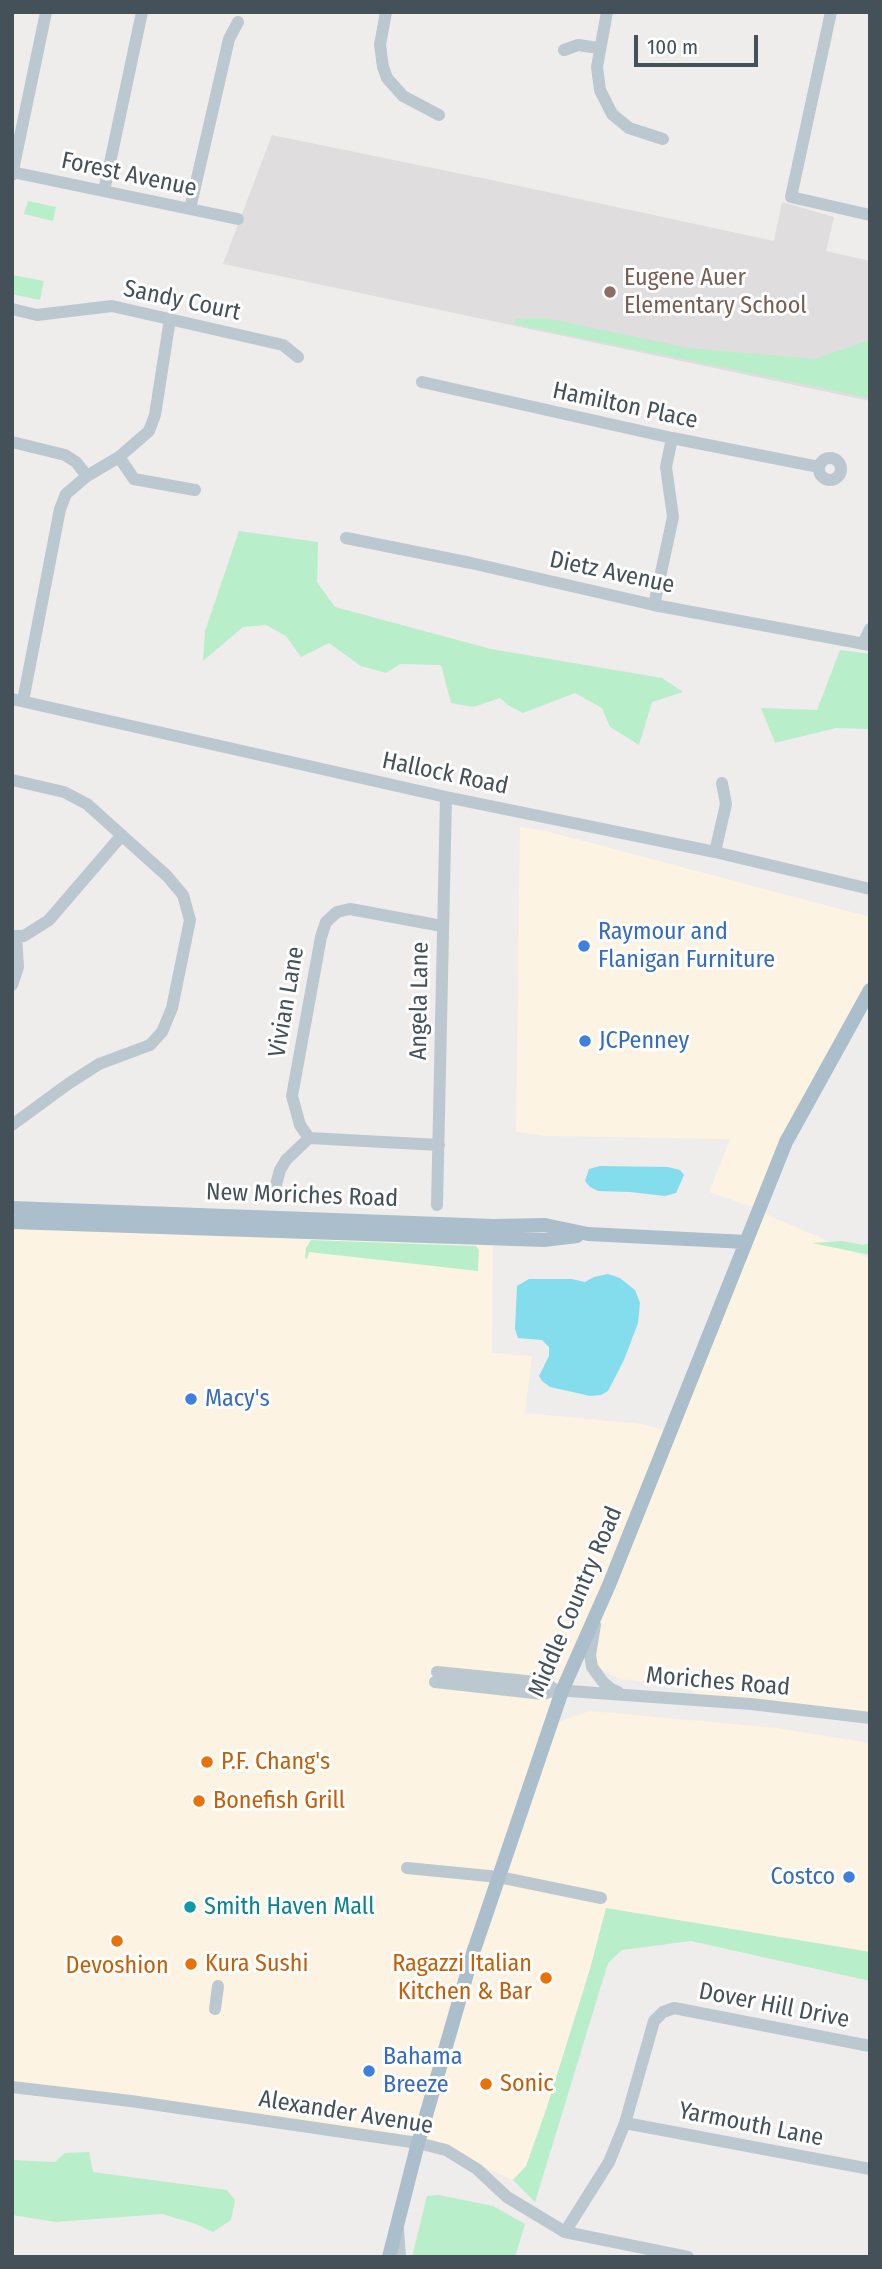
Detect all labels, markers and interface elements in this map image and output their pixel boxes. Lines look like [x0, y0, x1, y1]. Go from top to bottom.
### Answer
scale bar [637, 21, 761, 65]
text: 100 m [647, 34, 698, 60]
street label: Forest Avenue [59, 147, 199, 203]
place label: Eugene Auer Elementary School [624, 264, 807, 320]
street label: Sandy Court [121, 275, 243, 327]
marker: Eugene Auer Elementary School [602, 284, 618, 300]
street label: Hamilton Place [550, 377, 700, 435]
street label: Dietz Avenue [547, 546, 677, 600]
street label: Hallock Road [379, 747, 511, 801]
place label: Raymour and Flanigan Furniture [598, 918, 775, 974]
marker: Raymour and Flanigan Furniture [576, 938, 592, 954]
street label: Angela Lane [405, 942, 435, 1060]
street label: Vivian Lane [263, 944, 311, 1060]
place label: JCPenney [599, 1027, 689, 1055]
marker: JCPenney [577, 1033, 593, 1049]
street label: New Moriches Road [205, 1178, 399, 1214]
place label: Macy's [205, 1385, 270, 1413]
marker: Macy's [183, 1391, 199, 1407]
street label: Middle Country Road [523, 1502, 629, 1702]
street label: Moriches Road [645, 1661, 791, 1703]
place label: P.F. Chang's [221, 1748, 330, 1776]
marker: P.F. Chang's [199, 1754, 215, 1770]
place label: Bonefish Grill [213, 1787, 345, 1815]
marker: Bonefish Grill [191, 1793, 207, 1809]
place label: Costco [770, 1863, 835, 1891]
marker: Costco [841, 1869, 857, 1885]
place label: Smith Haven Mall [204, 1893, 374, 1921]
marker: Smith Haven Mall [182, 1899, 198, 1915]
marker: Devoshion [109, 1933, 125, 1949]
place label: Kura Sushi [205, 1950, 308, 1978]
place label: Ragazzi Italian Kitchen & Bar [392, 1950, 532, 2006]
place label: Devoshion [65, 1952, 169, 1980]
marker: Kura Sushi [183, 1956, 199, 1972]
marker: Ragazzi Italian Kitchen & Bar [538, 1970, 554, 1986]
street label: Dover Hill Drive [696, 1977, 852, 2035]
place label: Bahama Breeze [383, 2043, 463, 2099]
marker: Bahama Breeze [361, 2063, 377, 2079]
place label: Sonic [500, 2070, 553, 2098]
marker: Sonic [478, 2076, 494, 2092]
street label: Alexander Avenue [257, 2085, 435, 2141]
street label: Yarmouth Lane [676, 2097, 826, 2153]

